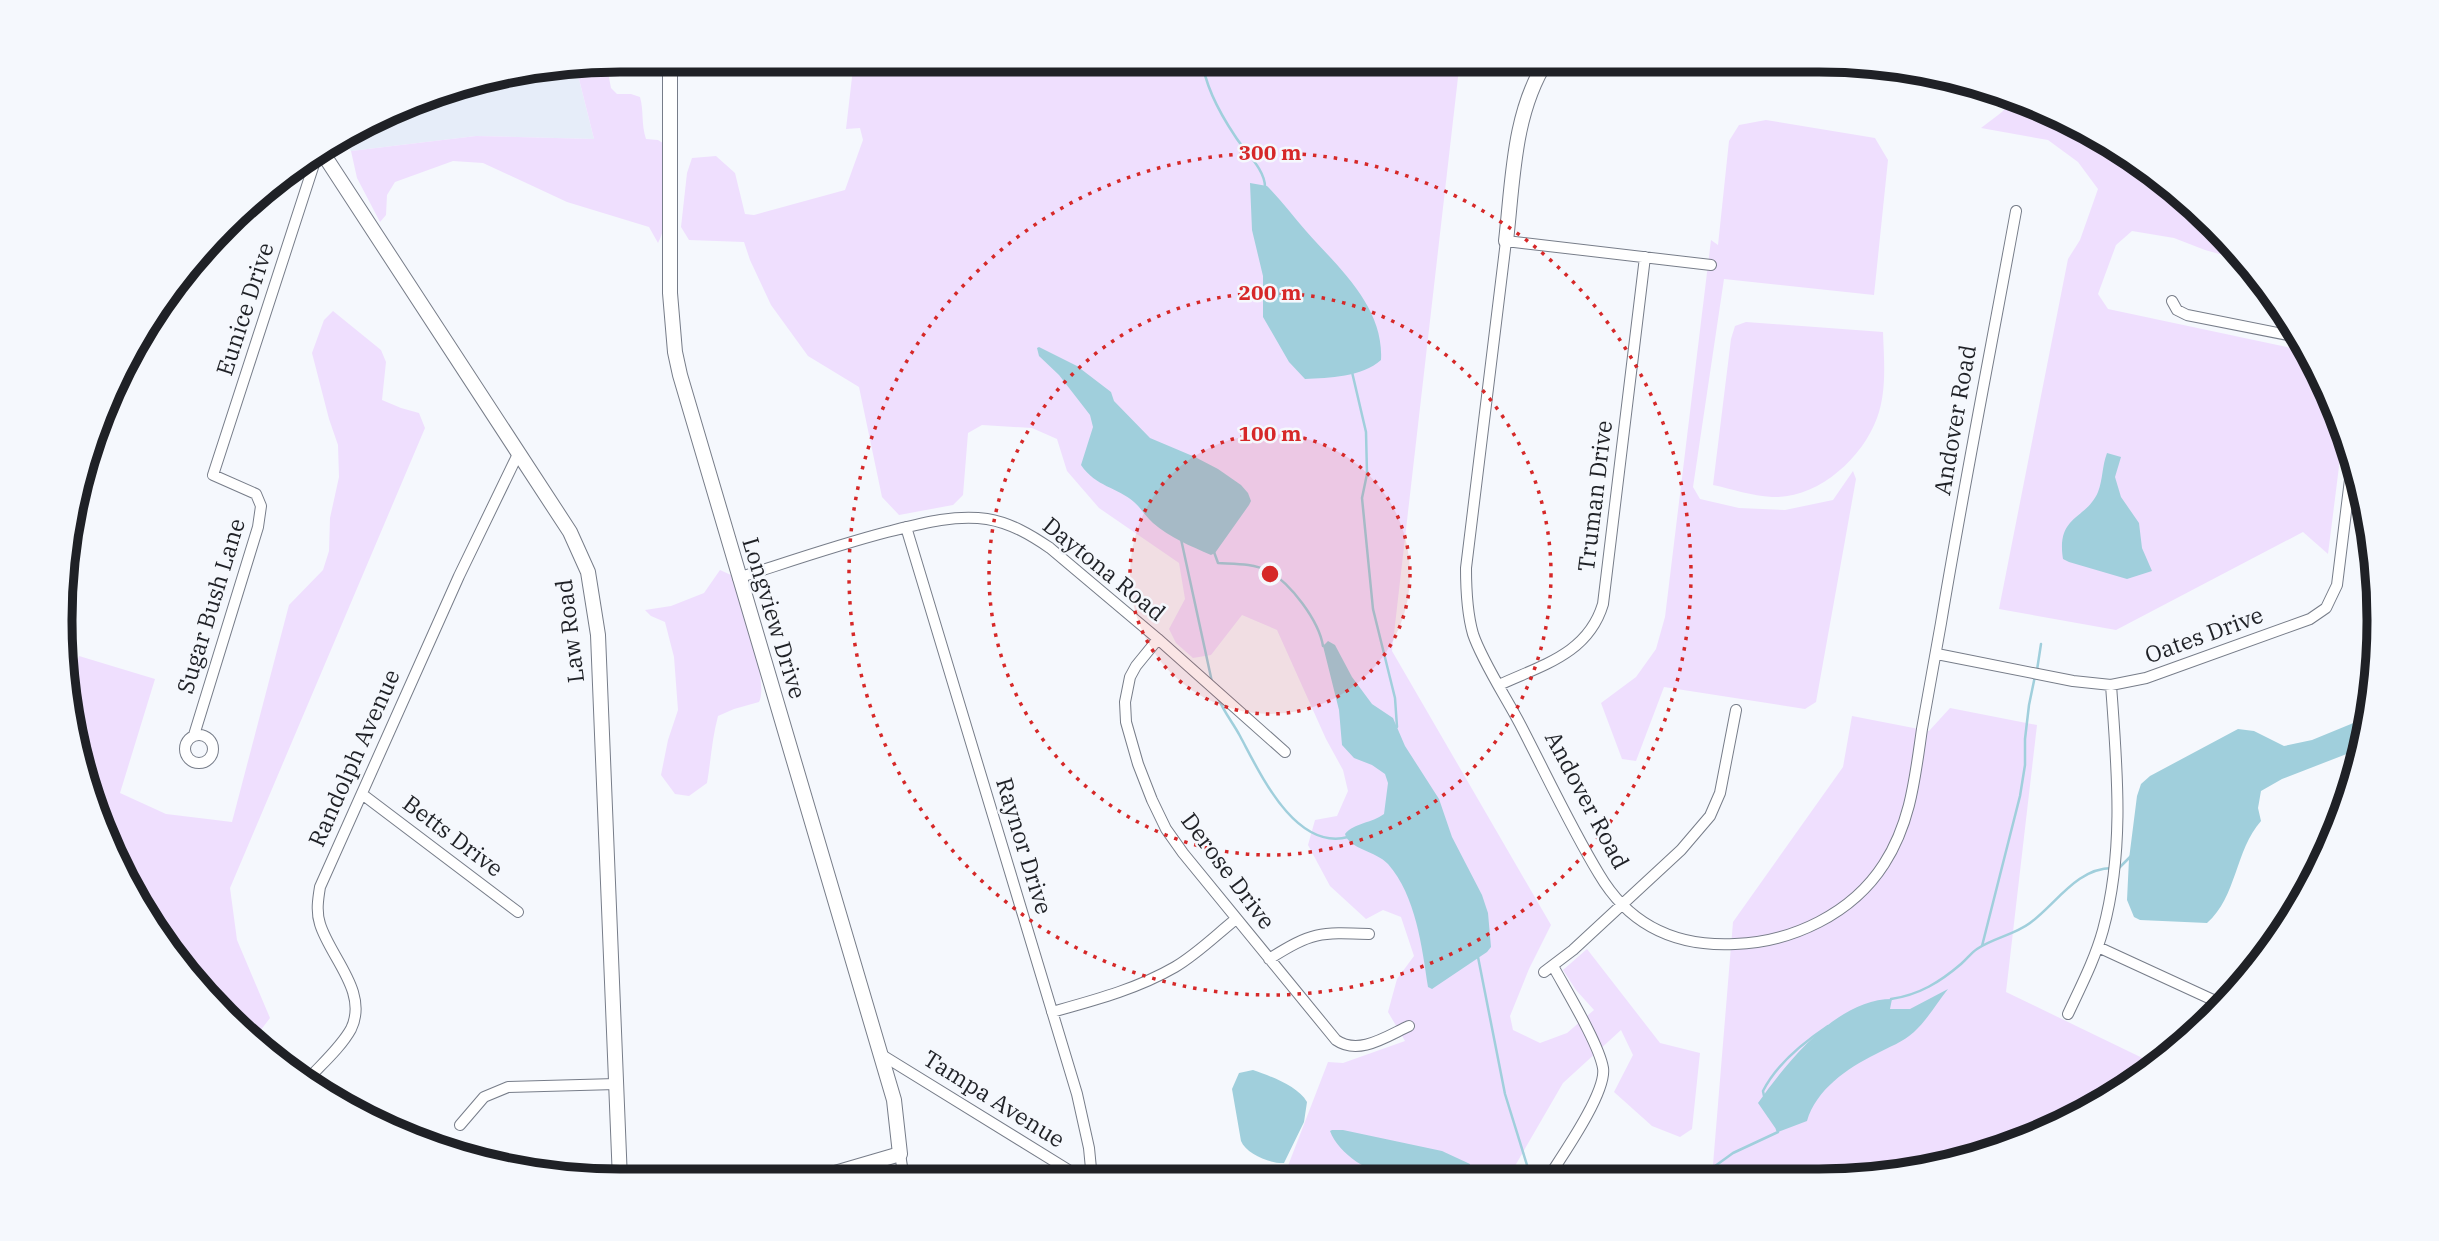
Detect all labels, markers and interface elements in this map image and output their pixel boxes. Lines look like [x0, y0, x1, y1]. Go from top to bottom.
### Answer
text: 300 m [1238, 138, 1302, 166]
street label: Eunice Drive [208, 238, 280, 379]
text: 200 m [1238, 278, 1302, 306]
street label: Andover Road [1926, 342, 1982, 497]
text: 100 m [1238, 419, 1302, 447]
street label: Truman Drive [1570, 419, 1618, 573]
street label: Daytona Road [1037, 510, 1172, 627]
street label: Sugar Bush Lane [169, 514, 251, 697]
street label: Longview Drive [736, 533, 814, 702]
centre of rings [1258, 562, 1282, 586]
street label: Law Road [548, 578, 590, 685]
street label: Oates Drive [2140, 599, 2267, 669]
street label: Randolph Avenue [300, 664, 406, 851]
street label: Andover Road [1539, 725, 1637, 874]
street label: Raynor Drive [990, 774, 1060, 918]
street label: Betts Drive [397, 788, 510, 883]
street label: Derose Drive [1175, 806, 1283, 935]
street label: Tampa Avenue [918, 1043, 1071, 1154]

